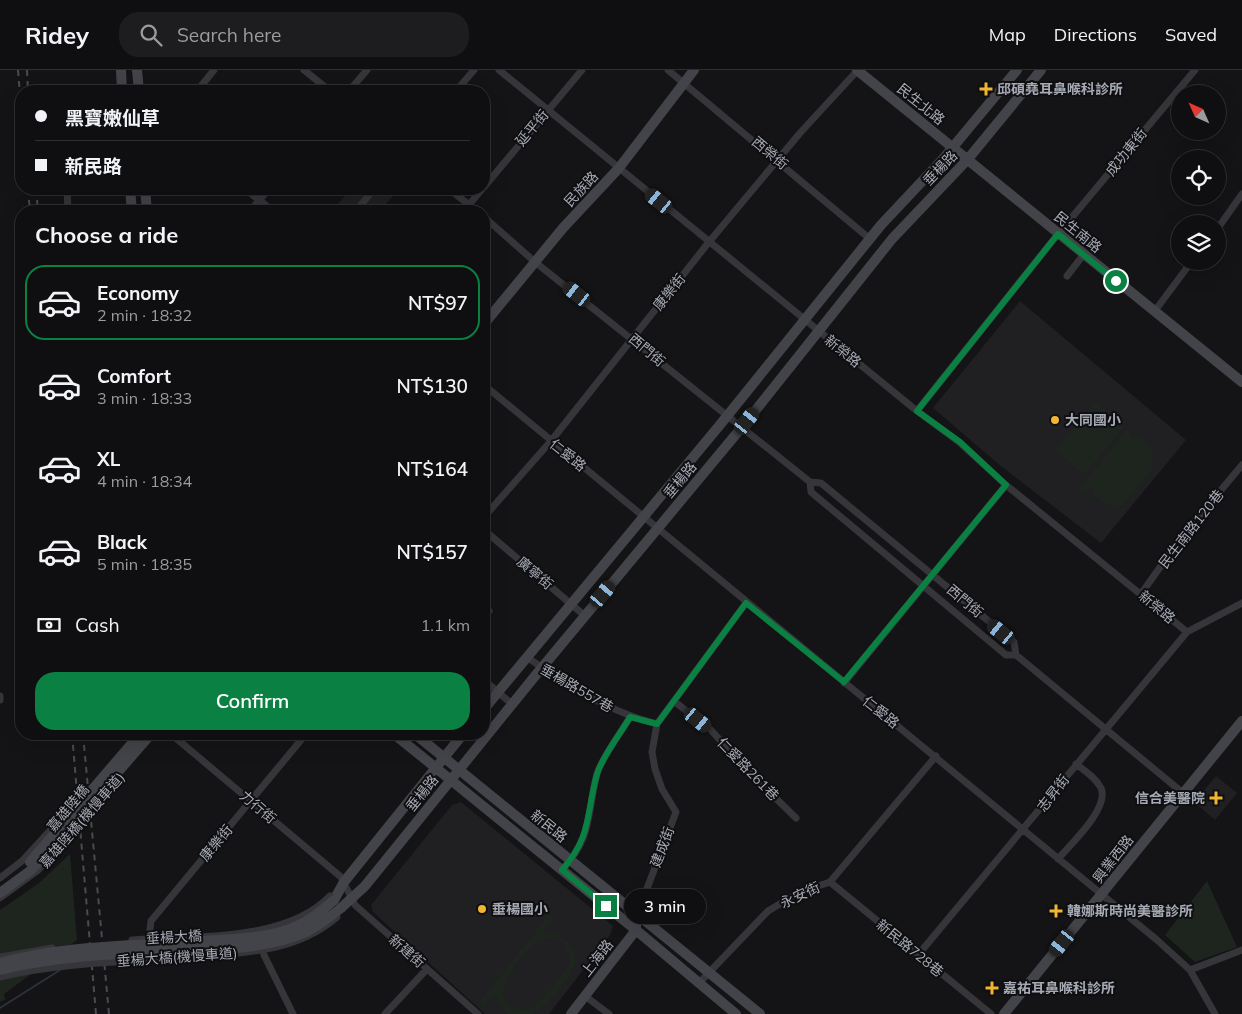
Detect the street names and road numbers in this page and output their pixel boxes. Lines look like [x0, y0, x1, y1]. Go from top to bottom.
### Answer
street label: 民生北路 [894, 79, 948, 129]
street label: 延平街 [512, 106, 552, 150]
street label: 成功東街 [1101, 125, 1151, 179]
street label: 西榮街 [748, 133, 792, 173]
street label: 垂楊路 [919, 147, 961, 189]
street label: 民族路 [560, 168, 602, 210]
street label: 民生南路 [1051, 207, 1105, 257]
street label: 康樂街 [649, 270, 689, 314]
street label: 西門街 [625, 330, 669, 370]
street label: 新榮路 [821, 331, 865, 371]
street label: 仁愛路 [546, 435, 590, 475]
street label: 垂楊路 [660, 458, 700, 502]
street label: 民生南路120巷 [1155, 486, 1227, 572]
street label: 廣寧街 [513, 553, 557, 593]
street label: 西門街 [943, 581, 987, 621]
street label: 新榮路 [1135, 587, 1179, 627]
street label: 垂楊路557巷 [537, 660, 617, 716]
street label: 仁愛路 [859, 692, 903, 732]
street label: 仁愛路261巷 [713, 734, 783, 804]
street label: 嘉雄陸橋(機慢車道) [36, 768, 128, 872]
street label: 垂楊路 [402, 771, 442, 815]
street label: 志昇街 [1033, 771, 1073, 815]
street label: 嘉雄陸橋 [43, 781, 93, 835]
street label: 力行街 [236, 787, 280, 827]
street label: 新民路 [527, 806, 571, 846]
street label: 康樂街 [196, 821, 236, 865]
street label: 建成街 [646, 824, 678, 870]
street label: 興業西路 [1089, 831, 1137, 887]
street label: 永安街 [777, 878, 823, 912]
street label: 新民路728巷 [873, 915, 947, 981]
street label: 垂楊大橋 [146, 927, 202, 947]
street label: 新建街 [385, 930, 429, 972]
street label: 上海路 [577, 936, 617, 980]
street label: 垂楊大橋(機慢車道) [116, 944, 238, 970]

